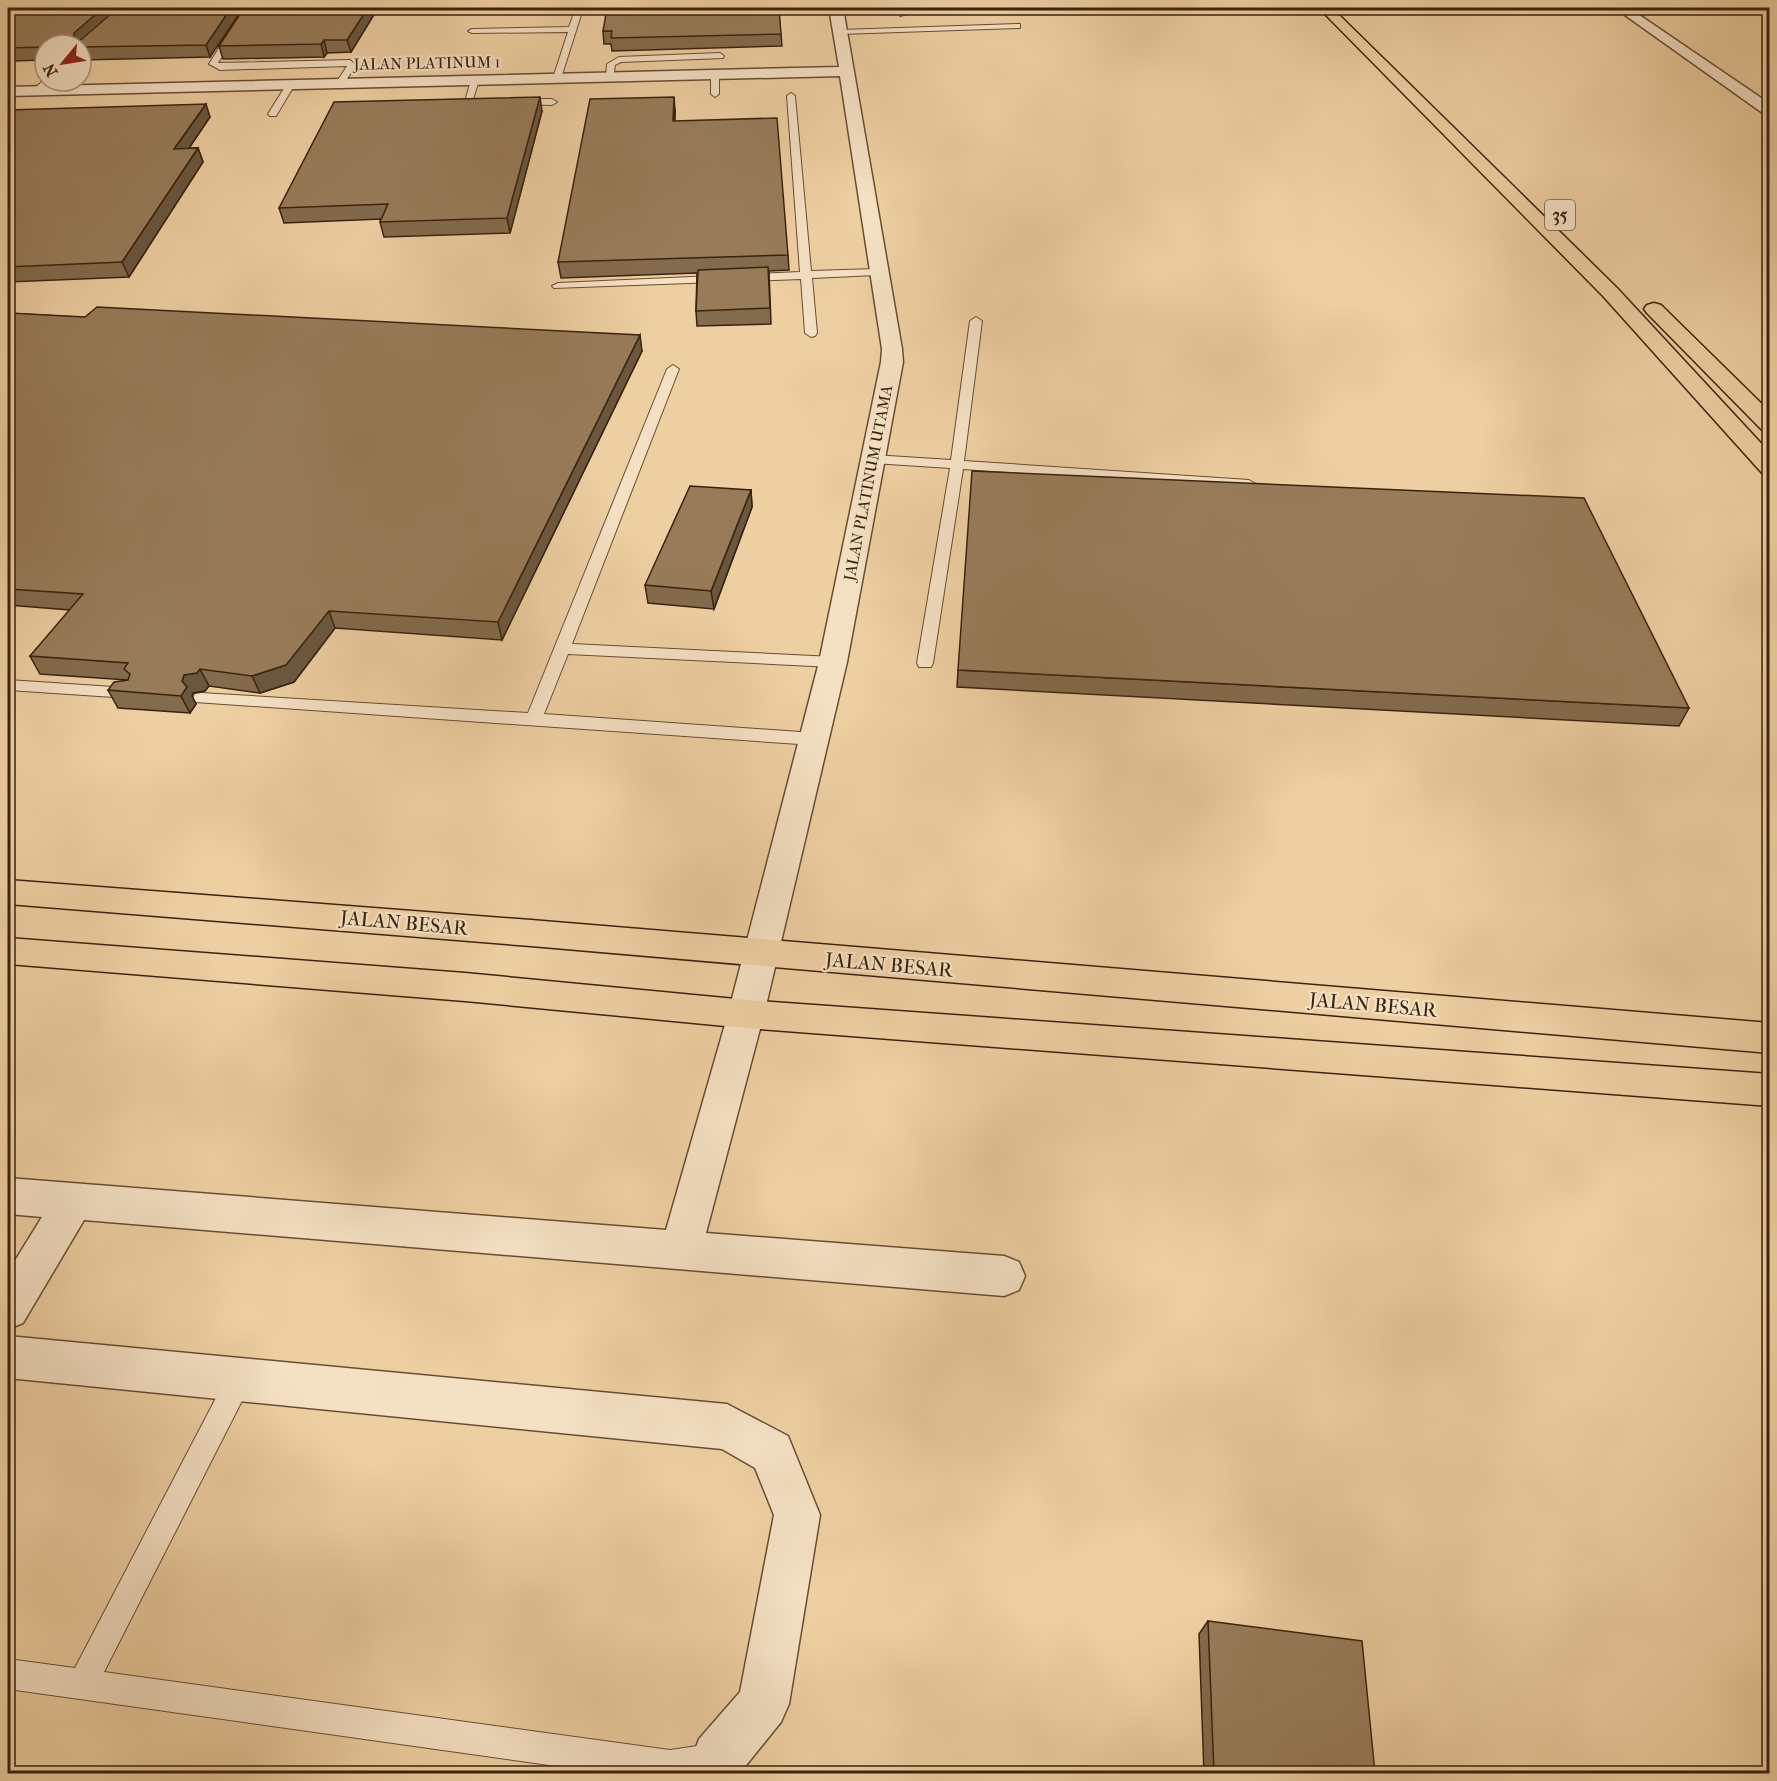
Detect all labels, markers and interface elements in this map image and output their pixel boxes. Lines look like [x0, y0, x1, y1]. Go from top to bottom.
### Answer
north arrow [33, 33, 93, 93]
street label: JALAN PLATINUM 1 [351, 52, 501, 74]
text: N [39, 59, 62, 80]
road number: 35 [1545, 200, 1575, 230]
street label: JALAN PLATINUM UTAMA [839, 383, 896, 585]
street label: JALAN BESAR [337, 906, 470, 940]
street label: JALAN BESAR [822, 948, 955, 982]
street label: JALAN BESAR [1306, 988, 1439, 1022]

